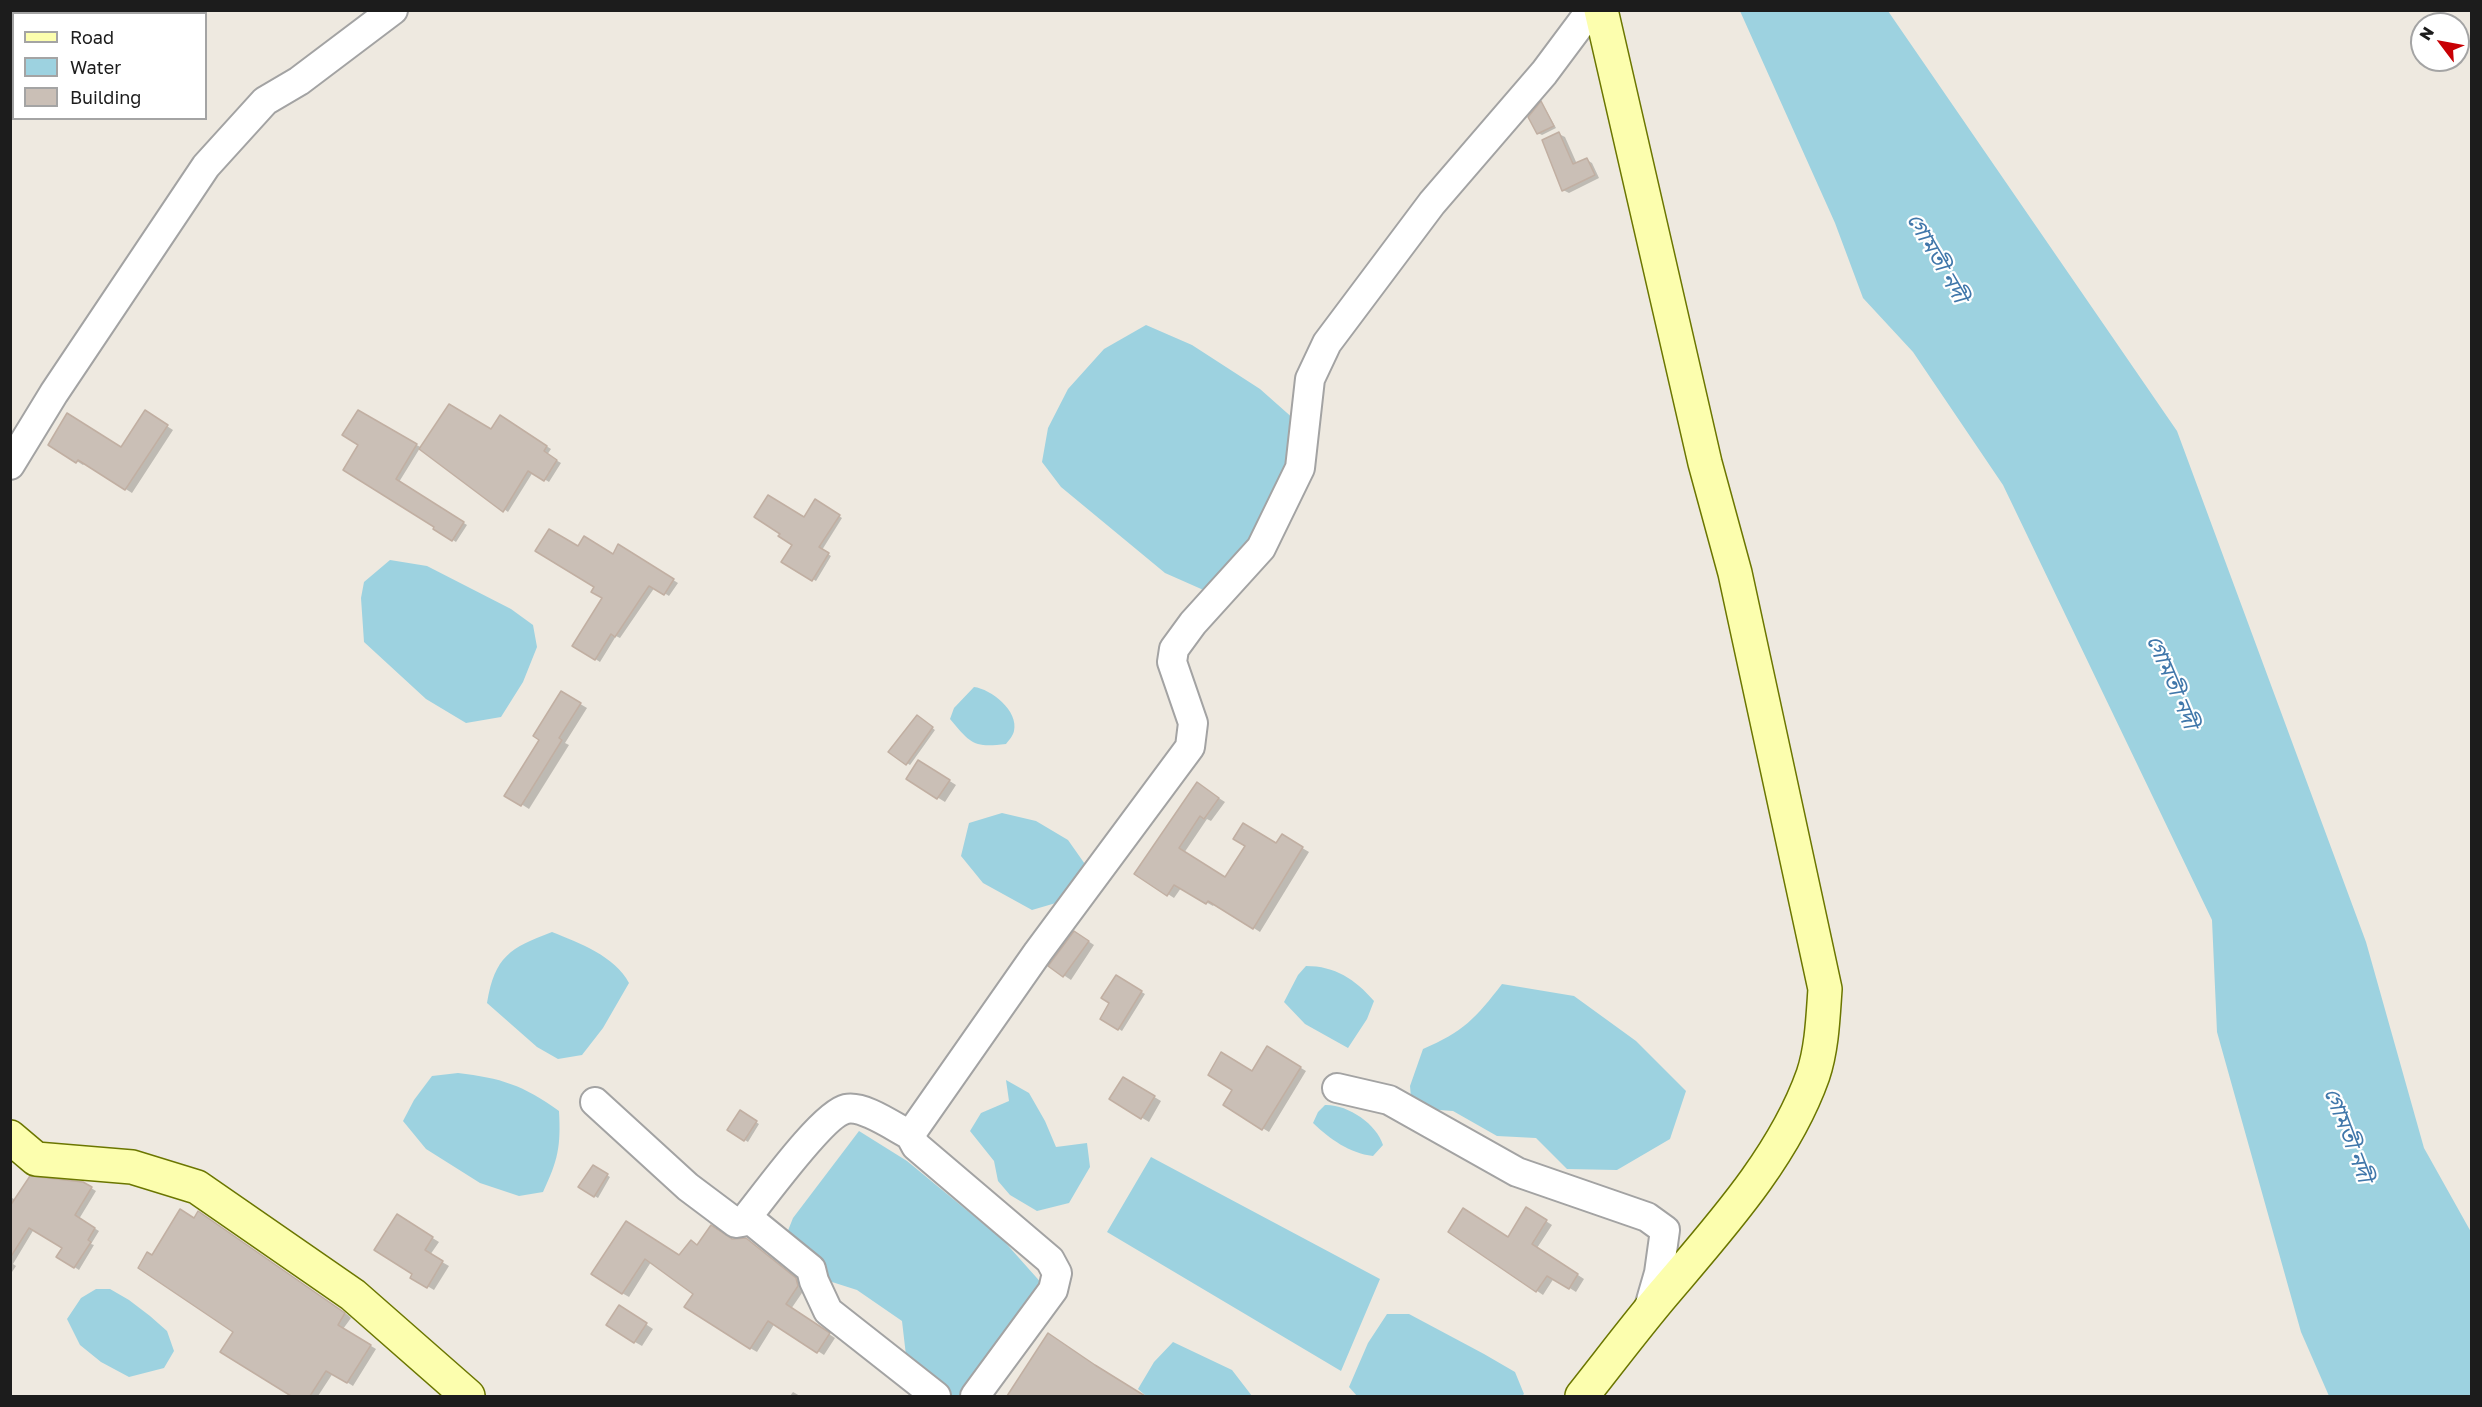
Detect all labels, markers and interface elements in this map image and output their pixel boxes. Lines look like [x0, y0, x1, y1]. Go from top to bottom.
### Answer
legend [12, 12, 207, 120]
north arrow [2410, 12, 2470, 72]
text: N [2415, 23, 2438, 44]
text: Road [70, 26, 114, 48]
text: Water [70, 56, 121, 78]
text: Building [70, 86, 141, 108]
water label: গোমতী নদী [1901, 209, 1973, 307]
water label: গোমতী নদী [2141, 631, 2203, 733]
water label: গোমতী নদী [2318, 1084, 2378, 1186]

